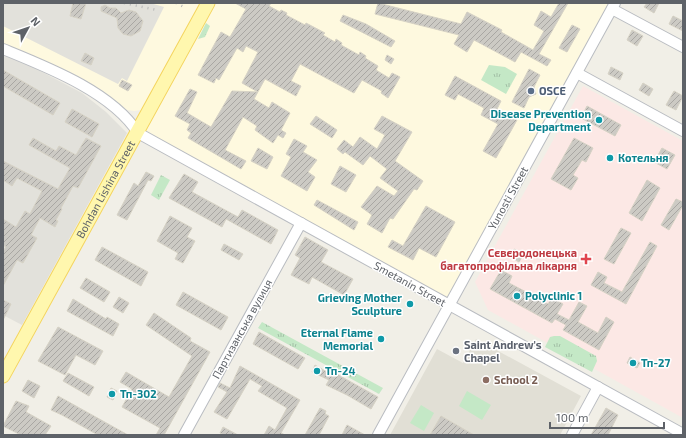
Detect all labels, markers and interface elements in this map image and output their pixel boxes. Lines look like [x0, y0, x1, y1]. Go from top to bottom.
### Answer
north arrow [8, 8, 48, 48]
text: N [29, 14, 44, 29]
place label: OSCE [539, 84, 566, 97]
marker: OSCE [526, 86, 536, 96]
place label: Disease Prevention Department [491, 107, 591, 133]
marker: Disease Prevention Department [594, 115, 604, 125]
street label: Bohdan Lishina Street [73, 138, 137, 240]
place label: Котельня [618, 151, 669, 164]
marker: Котельня [605, 153, 615, 163]
street label: Yunosti Street [485, 164, 530, 232]
place label: Сєвєродонецька багатопрофільна лікарня [440, 246, 577, 272]
marker: Сєвєродонецька багатопрофільна лікарня [580, 253, 592, 265]
street label: Smetanin Street [372, 258, 449, 309]
street label: Партизанська вулиця [209, 277, 275, 381]
place label: Polyclinic 1 [525, 289, 582, 303]
place label: Grieving Mother Sculpture [318, 291, 402, 317]
marker: Polyclinic 1 [512, 291, 522, 301]
marker: Grieving Mother Sculpture [405, 299, 415, 309]
place label: Eternal Flame Memorial [301, 326, 373, 352]
marker: Eternal Flame Memorial [376, 334, 386, 344]
place label: Saint Andrew's Chapel [464, 338, 542, 364]
marker: Saint Andrew's Chapel [451, 346, 461, 356]
place label: Тп-27 [641, 356, 670, 369]
marker: Тп-27 [628, 358, 638, 368]
place label: Тп-24 [325, 364, 355, 377]
marker: Тп-24 [312, 366, 322, 376]
place label: School 2 [494, 373, 538, 386]
marker: School 2 [481, 375, 491, 385]
place label: Тп-302 [120, 387, 157, 400]
marker: Тп-302 [107, 389, 117, 399]
scale bar [550, 404, 664, 430]
text: 100 m [556, 410, 588, 424]

